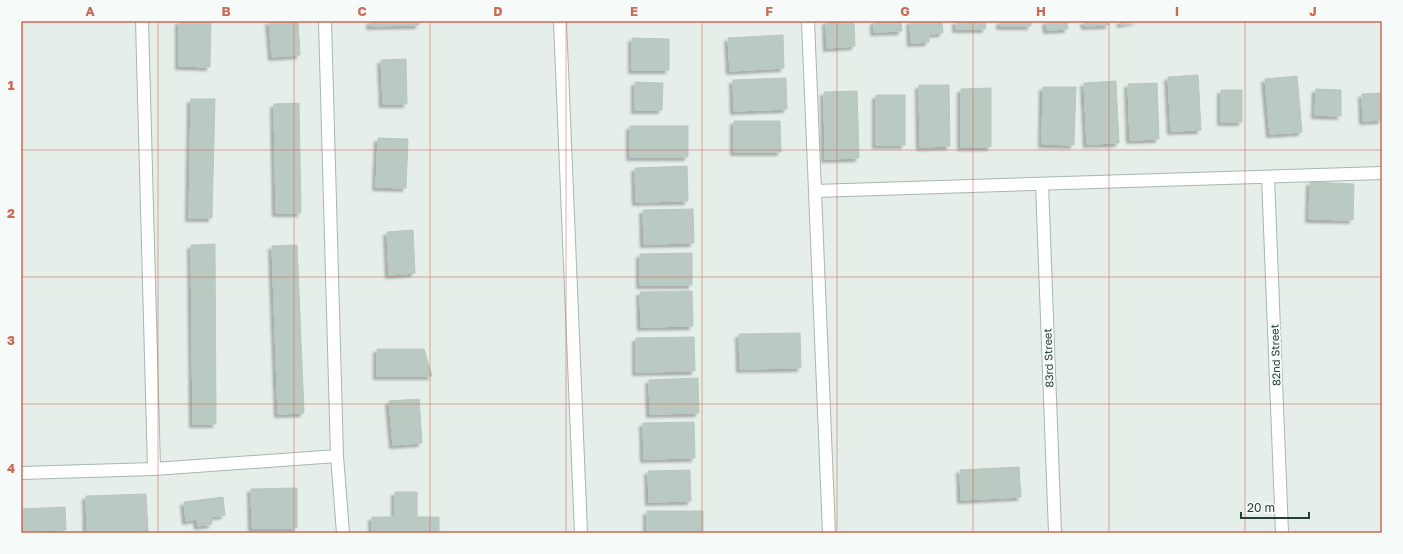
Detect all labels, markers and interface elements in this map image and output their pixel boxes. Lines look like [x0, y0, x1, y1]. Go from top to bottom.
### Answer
text: A [85, 3, 95, 19]
text: B [221, 3, 231, 19]
text: C [357, 3, 367, 19]
text: D [493, 3, 503, 19]
text: E [630, 3, 638, 19]
text: F [765, 3, 773, 19]
text: G [900, 3, 910, 19]
text: H [1036, 3, 1046, 19]
text: I [1175, 3, 1179, 19]
text: J [1309, 3, 1317, 19]
text: 1 [8, 77, 15, 93]
text: 2 [7, 205, 15, 221]
street label: 82nd Street [1267, 324, 1283, 386]
street label: 83rd Street [1040, 328, 1056, 388]
text: 3 [7, 332, 15, 348]
text: 4 [7, 460, 15, 476]
scale bar [1241, 494, 1309, 520]
text: 20 m [1247, 500, 1275, 515]

